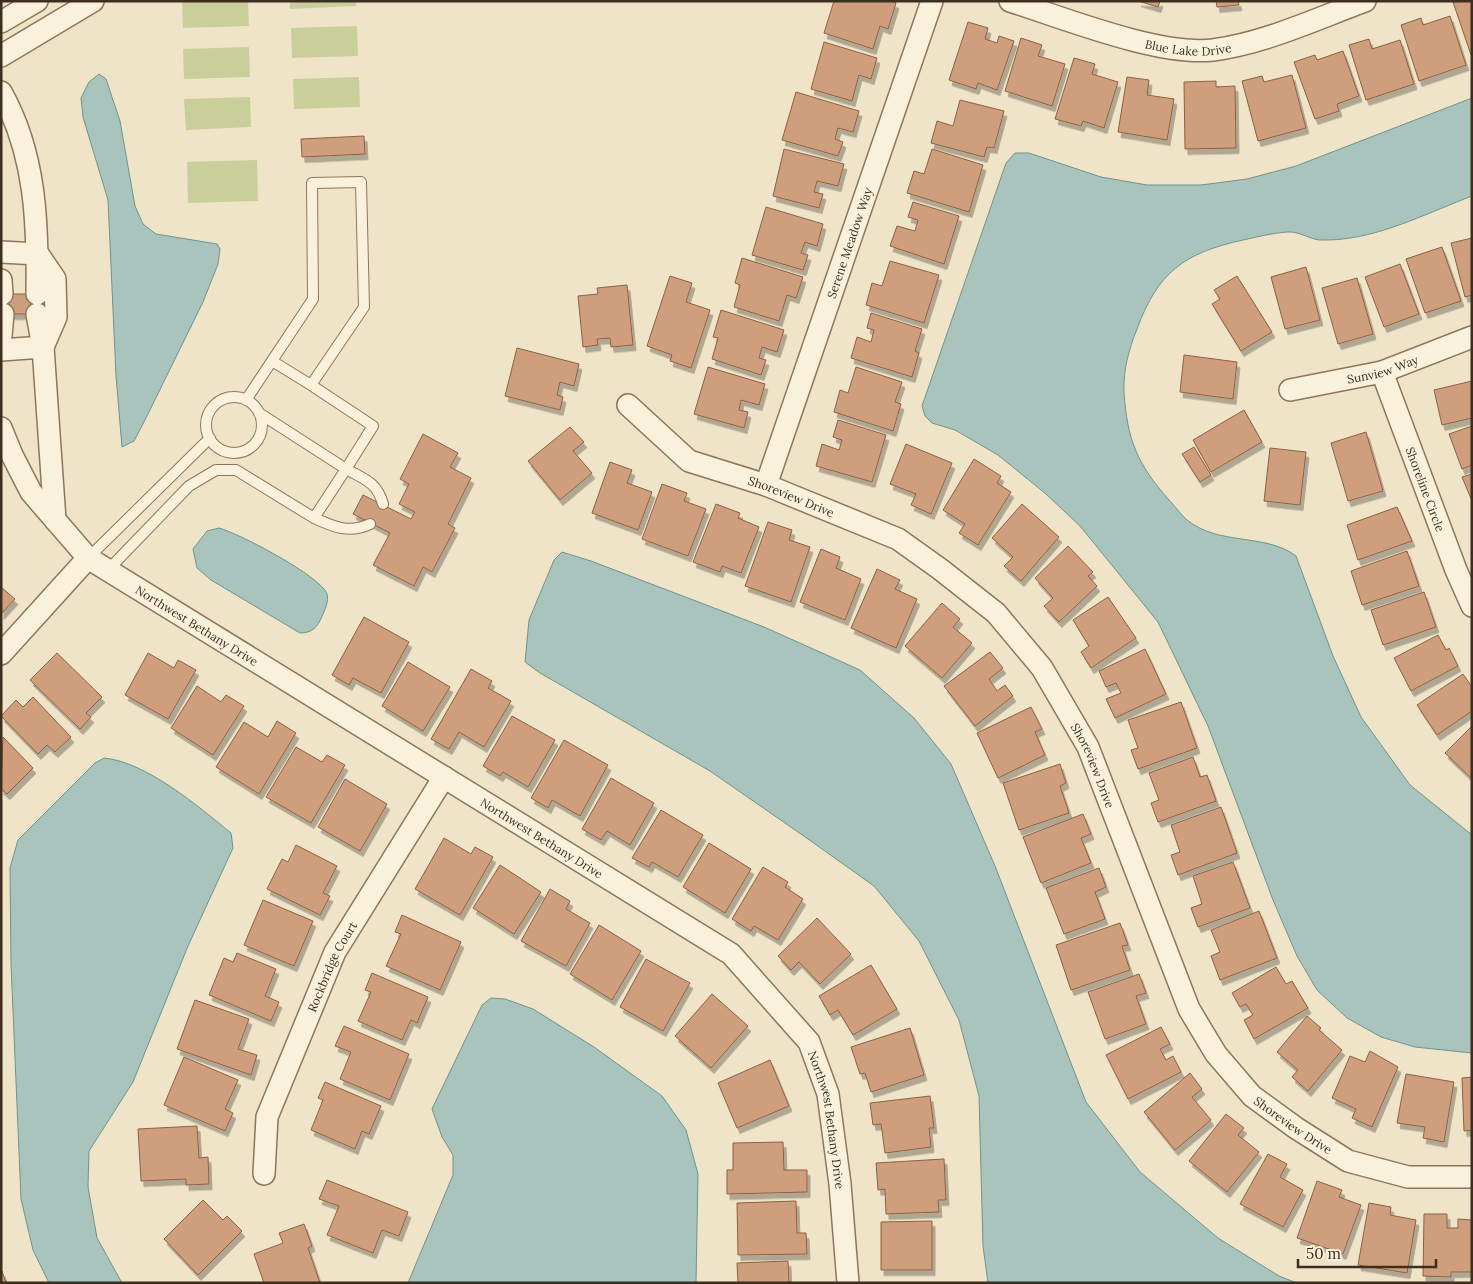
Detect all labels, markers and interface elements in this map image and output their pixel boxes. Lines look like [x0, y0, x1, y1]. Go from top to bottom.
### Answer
street label: Blue Lake Drive [1144, 36, 1233, 58]
street label: Serene Meadow Way [823, 185, 875, 300]
street label: Sunview Way [1346, 351, 1421, 386]
street label: Shoreline Circle [1403, 445, 1449, 534]
street label: Shoreview Drive [746, 472, 837, 520]
street label: Northwest Bethany Drive [133, 582, 261, 669]
street label: Shoreview Drive [1068, 720, 1118, 810]
street label: Northwest Bethany Drive [478, 794, 606, 881]
street label: Rockbridge Court [304, 918, 360, 1014]
street label: Northwest Bethany Drive [805, 1049, 848, 1190]
street label: Shoreview Drive [1251, 1093, 1336, 1157]
scale bar [1298, 1236, 1436, 1268]
text: 50 m [1306, 1244, 1341, 1263]

